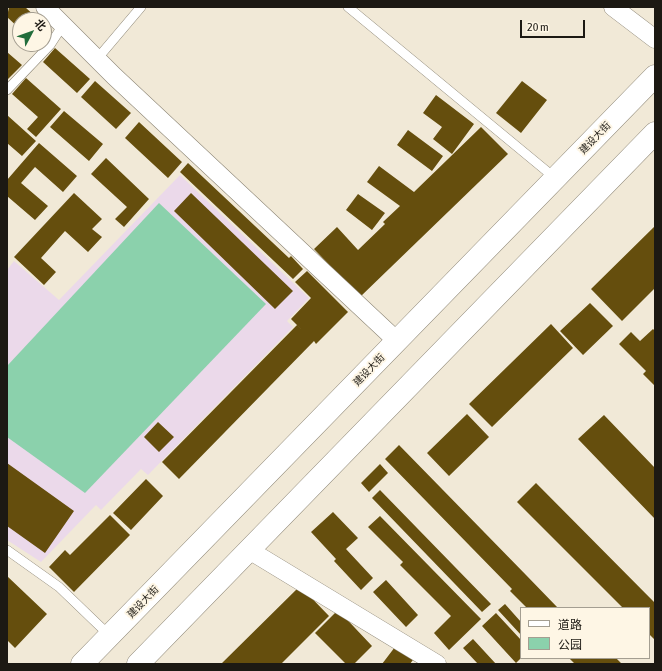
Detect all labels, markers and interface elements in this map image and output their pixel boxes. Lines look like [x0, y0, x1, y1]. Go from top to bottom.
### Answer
north arrow [12, 12, 52, 52]
scale bar [522, 12, 587, 38]
text: 北 [32, 17, 48, 33]
text: 20 m [527, 20, 549, 34]
street label: 建设大街 [577, 119, 613, 157]
street label: 建设大街 [351, 351, 387, 389]
street label: 建设大街 [125, 583, 161, 621]
legend [520, 607, 650, 659]
text: 道路 [558, 618, 582, 632]
text: 公园 [558, 638, 582, 652]

